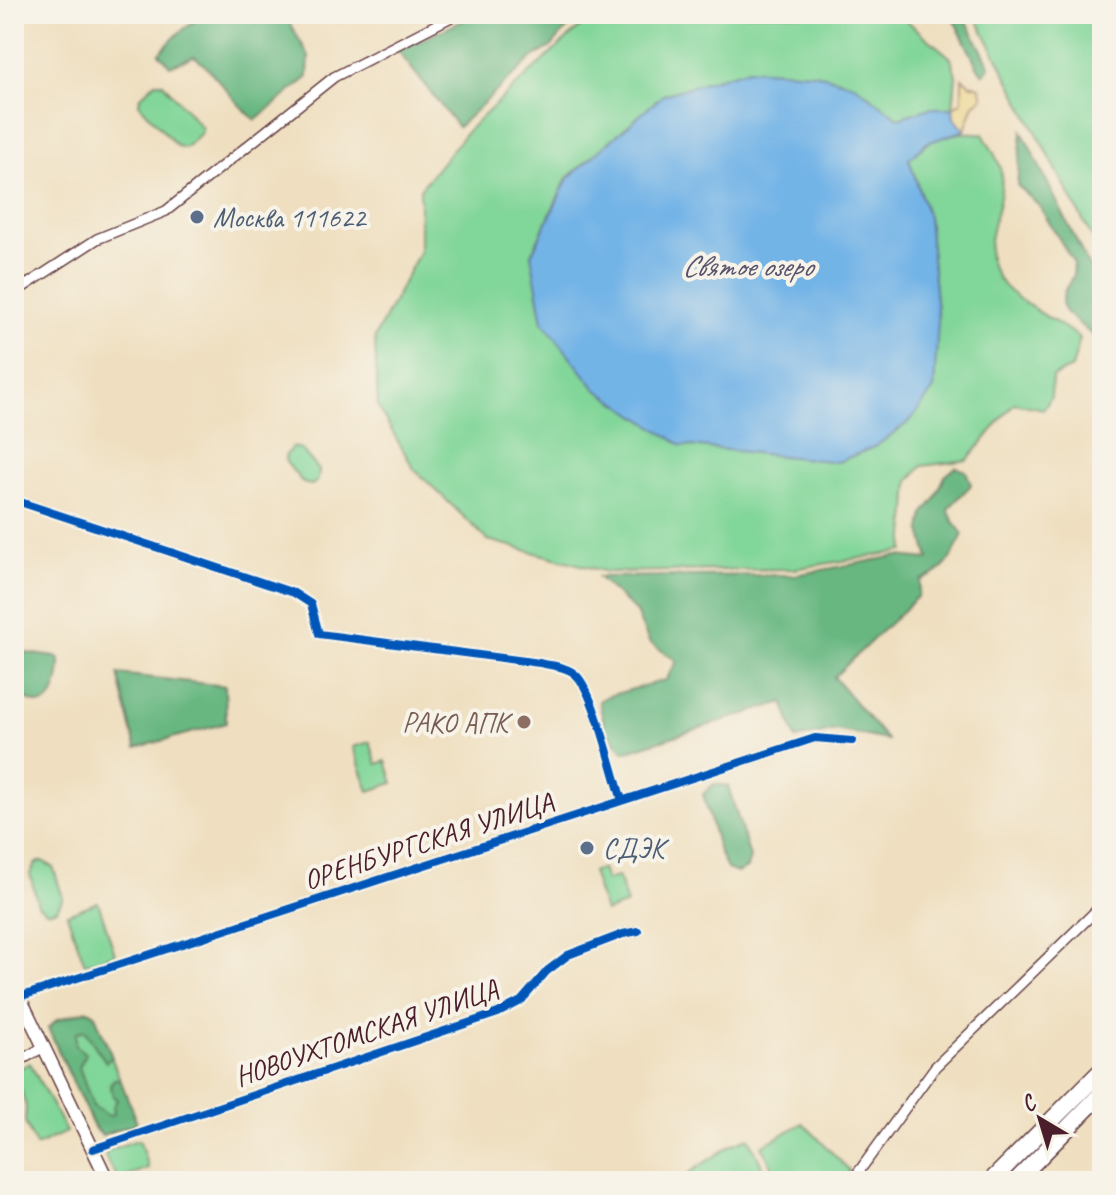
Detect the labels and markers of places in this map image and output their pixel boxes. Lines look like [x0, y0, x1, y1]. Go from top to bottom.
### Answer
place label: Москва 111622 [213, 200, 368, 235]
marker: Москва 111622 [188, 208, 206, 226]
place label: РАКО АПК [402, 705, 514, 740]
marker: РАКО АПК [515, 713, 533, 731]
place label: СДЭК [603, 831, 670, 866]
marker: СДЭК [578, 839, 596, 857]

